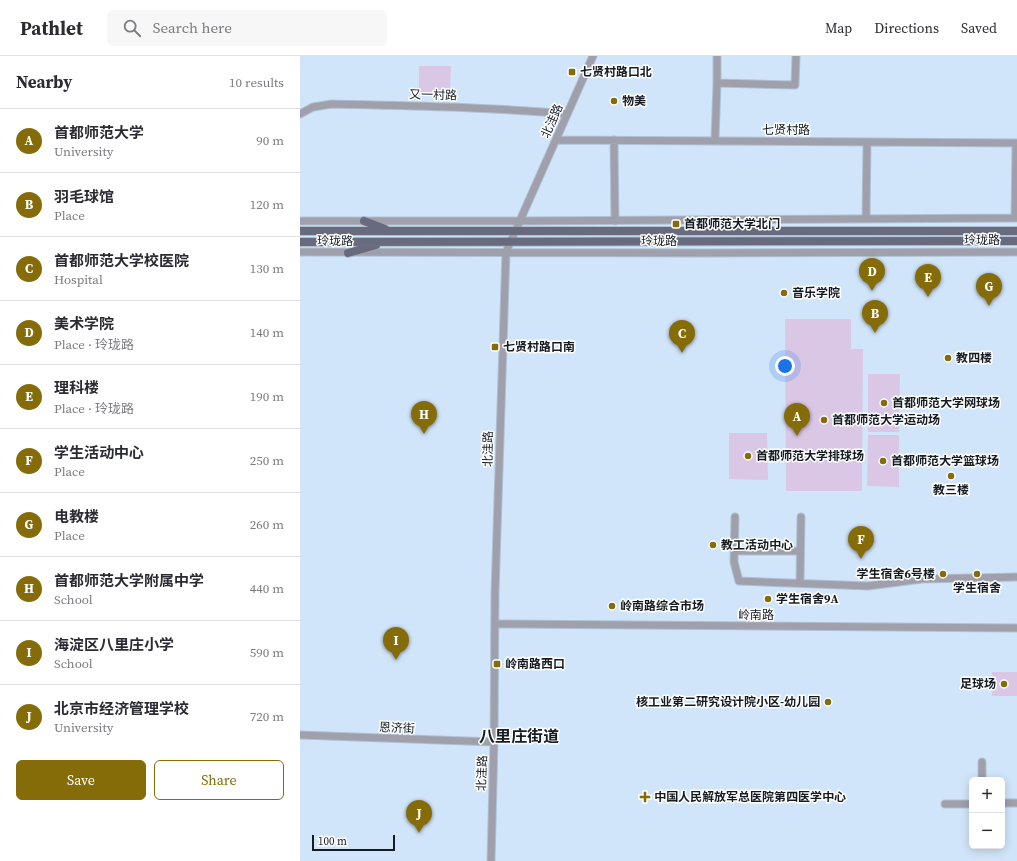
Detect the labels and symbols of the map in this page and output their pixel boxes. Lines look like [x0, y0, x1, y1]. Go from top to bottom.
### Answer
place label: 七贤村路口北 [580, 64, 652, 80]
marker: 七贤村路口北 [567, 67, 577, 77]
street label: 又一村路 [409, 87, 457, 103]
place label: 物美 [622, 93, 646, 109]
marker: 物美 [609, 96, 619, 106]
street label: 北洼路 [537, 101, 567, 141]
street label: 七贤村路 [762, 122, 810, 138]
place label: 首都师范大学北门 [684, 216, 780, 232]
marker: 首都师范大学北门 [671, 219, 681, 229]
street label: 玲珑路 [964, 232, 1000, 248]
street label: 玲珑路 [317, 233, 353, 249]
street label: 玲珑路 [641, 233, 677, 249]
pin: D [859, 258, 885, 291]
pin: E [915, 264, 941, 297]
pin: G [976, 273, 1002, 306]
place label: 音乐学院 [792, 285, 840, 301]
marker: 音乐学院 [779, 288, 789, 298]
pin: B [862, 300, 888, 333]
pin: C [669, 320, 695, 353]
place label: 七贤村路口南 [503, 339, 575, 355]
marker: 七贤村路口南 [490, 342, 500, 352]
place label: 教四楼 [956, 350, 992, 366]
marker: 教四楼 [943, 353, 953, 363]
your location [775, 356, 795, 376]
place label: 首都师范大学网球场 [892, 395, 1000, 411]
marker: 首都师范大学网球场 [879, 398, 889, 408]
pin: H [411, 401, 437, 434]
pin: A [784, 403, 810, 436]
place label: 首都师范大学运动场 [832, 412, 940, 428]
marker: 首都师范大学运动场 [819, 415, 829, 425]
street label: 北洼路 [480, 431, 496, 467]
place label: 首都师范大学排球场 [756, 448, 864, 464]
marker: 首都师范大学排球场 [743, 451, 753, 461]
place label: 首都师范大学篮球场 [891, 453, 999, 469]
marker: 首都师范大学篮球场 [878, 456, 888, 466]
marker: 教三楼 [946, 471, 956, 481]
place label: 教三楼 [933, 482, 969, 498]
pin: F [848, 526, 874, 559]
place label: 教工活动中心 [721, 537, 793, 553]
marker: 教工活动中心 [708, 540, 718, 550]
place label: 学生宿舍6号楼 [856, 566, 935, 582]
marker: 学生宿舍6号楼 [938, 569, 948, 579]
marker: 学生宿舍 [972, 569, 982, 579]
place label: 学生宿舍 [953, 580, 1001, 596]
place label: 学生宿舍9A [776, 591, 839, 607]
marker: 学生宿舍9A [763, 594, 773, 604]
place label: 岭南路综合市场 [620, 598, 704, 614]
marker: 岭南路综合市场 [607, 601, 617, 611]
street label: 岭南路 [738, 607, 774, 623]
pin: I [383, 627, 409, 660]
place label: 岭南路西口 [505, 656, 565, 672]
marker: 岭南路西口 [492, 659, 502, 669]
place label: 足球场 [960, 676, 996, 692]
marker: 足球场 [999, 679, 1009, 689]
place label: 核工业第二研究设计院小区-幼儿园 [636, 694, 820, 710]
marker: 核工业第二研究设计院小区-幼儿园 [823, 697, 833, 707]
street label: 恩济街 [379, 719, 415, 737]
district label: 八里庄街道 [479, 725, 559, 747]
street label: 北洼路 [473, 755, 491, 791]
place label: 中国人民解放军总医院第四医学中心 [654, 789, 846, 805]
marker: 中国人民解放军总医院第四医学中心 [639, 791, 651, 803]
pin: J [406, 800, 432, 833]
scale bar [312, 833, 395, 852]

